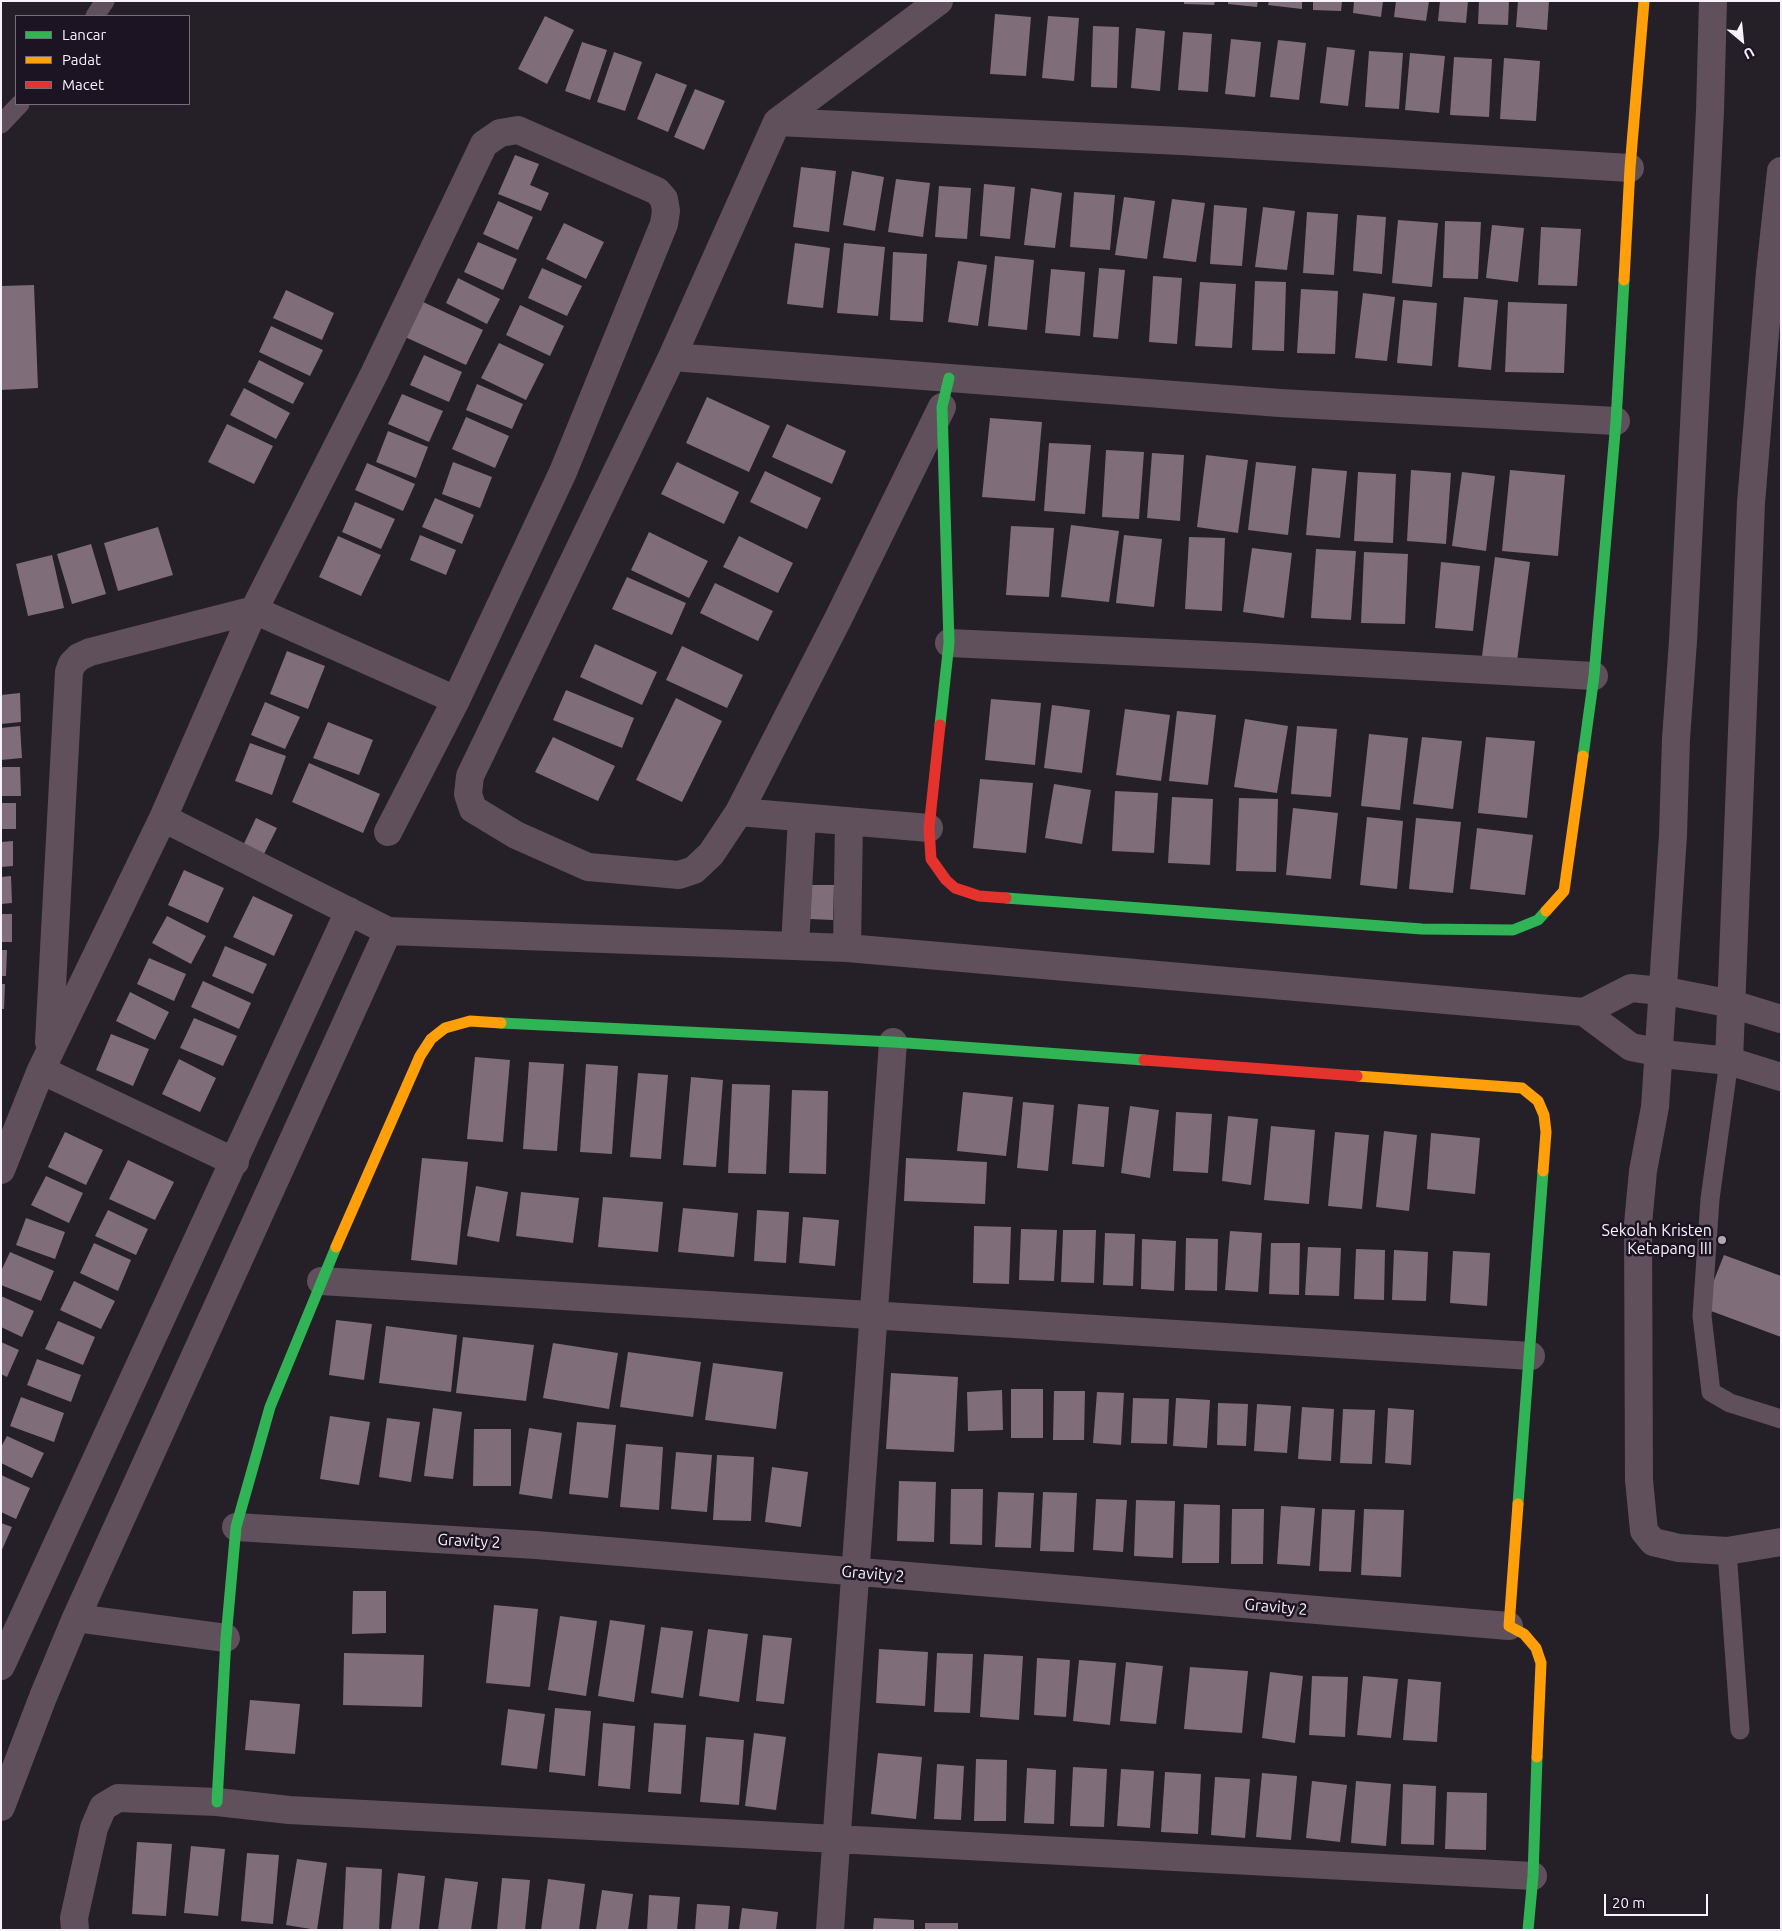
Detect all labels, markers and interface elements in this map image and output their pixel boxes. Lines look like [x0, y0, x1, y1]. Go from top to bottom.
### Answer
legend [15, 15, 190, 105]
north arrow [1717, 15, 1767, 65]
text: Lancar [62, 26, 106, 43]
text: U [1741, 44, 1757, 63]
text: Padat [62, 51, 101, 68]
text: Macet [62, 76, 104, 93]
place label: Sekolah Kristen Ketapang III [1602, 1221, 1712, 1259]
marker: Sekolah Kristen Ketapang III [1716, 1234, 1728, 1246]
street label: Gravity 2 [437, 1530, 501, 1552]
street label: Gravity 2 [841, 1562, 905, 1586]
street label: Gravity 2 [1244, 1595, 1308, 1619]
scale bar [1607, 1884, 1711, 1916]
text: 20 m [1612, 1894, 1645, 1911]

